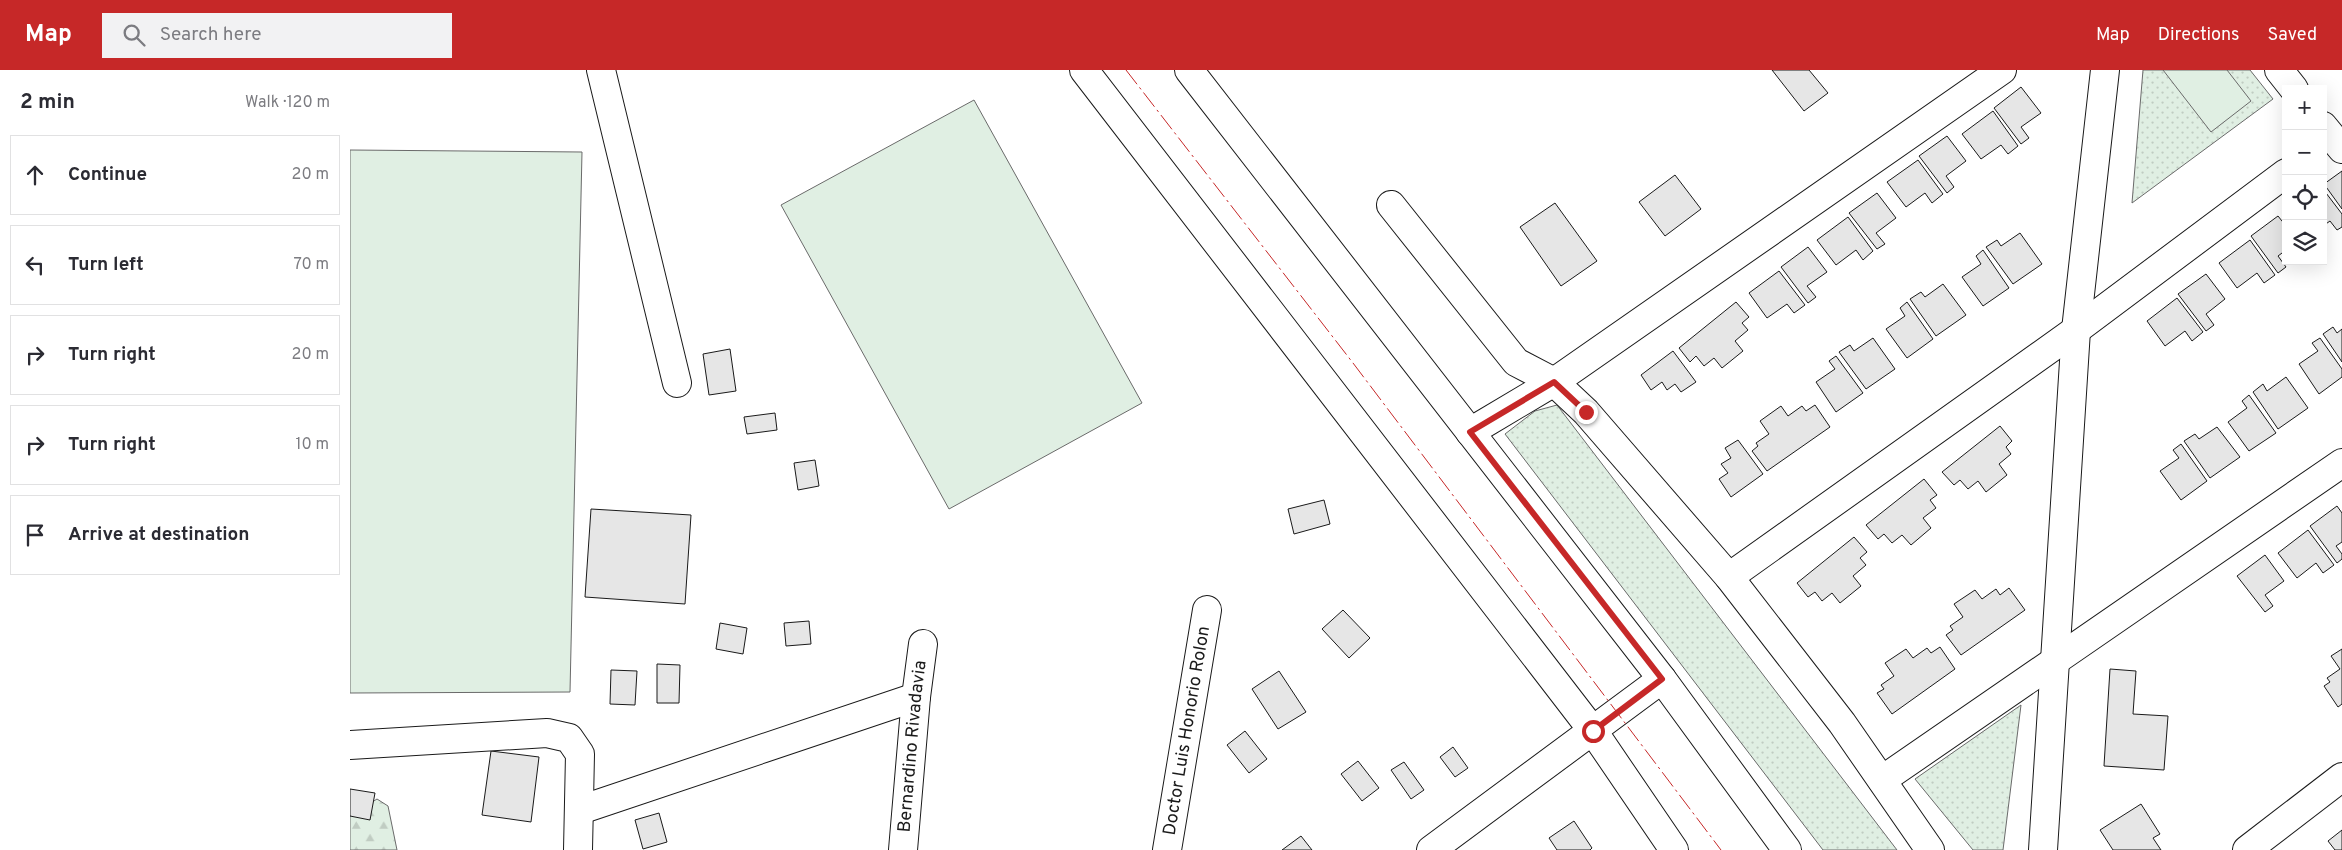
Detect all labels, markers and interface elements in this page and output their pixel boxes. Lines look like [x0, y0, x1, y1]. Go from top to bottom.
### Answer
search box [102, 13, 452, 58]
text: Map [25, 20, 72, 50]
icon: search [120, 21, 148, 49]
text: Search here [160, 23, 261, 47]
text: Map [2096, 24, 2130, 47]
text: Directions [2158, 24, 2240, 47]
text: Saved [2268, 24, 2317, 47]
map controls [2282, 85, 2327, 265]
button: + [2282, 85, 2327, 130]
text: 2 min [20, 89, 75, 116]
text: Walk · 120 m [245, 93, 330, 113]
button: − [2282, 130, 2327, 175]
icon: ahead [21, 161, 49, 189]
text: Continue [68, 163, 147, 187]
text: 20 m [292, 165, 329, 185]
button: locate [2282, 175, 2327, 220]
button: layers [2282, 220, 2327, 265]
icon: left [21, 251, 49, 279]
text: Turn left [68, 253, 144, 277]
text: 70 m [294, 255, 329, 275]
icon: right [21, 341, 49, 369]
text: Turn right [68, 343, 156, 367]
text: 20 m [292, 345, 329, 365]
route end [1575, 401, 1598, 424]
icon: right [21, 431, 49, 459]
text: Turn right [68, 433, 156, 457]
text: 10 m [295, 435, 329, 455]
icon: arrive [21, 521, 49, 549]
text: Arrive at destination [68, 523, 249, 547]
street label: Doctor Luis Honorio Rolon [1158, 624, 1216, 837]
street label: Bernardino Rivadavia [893, 659, 932, 833]
route start [1582, 720, 1605, 743]

